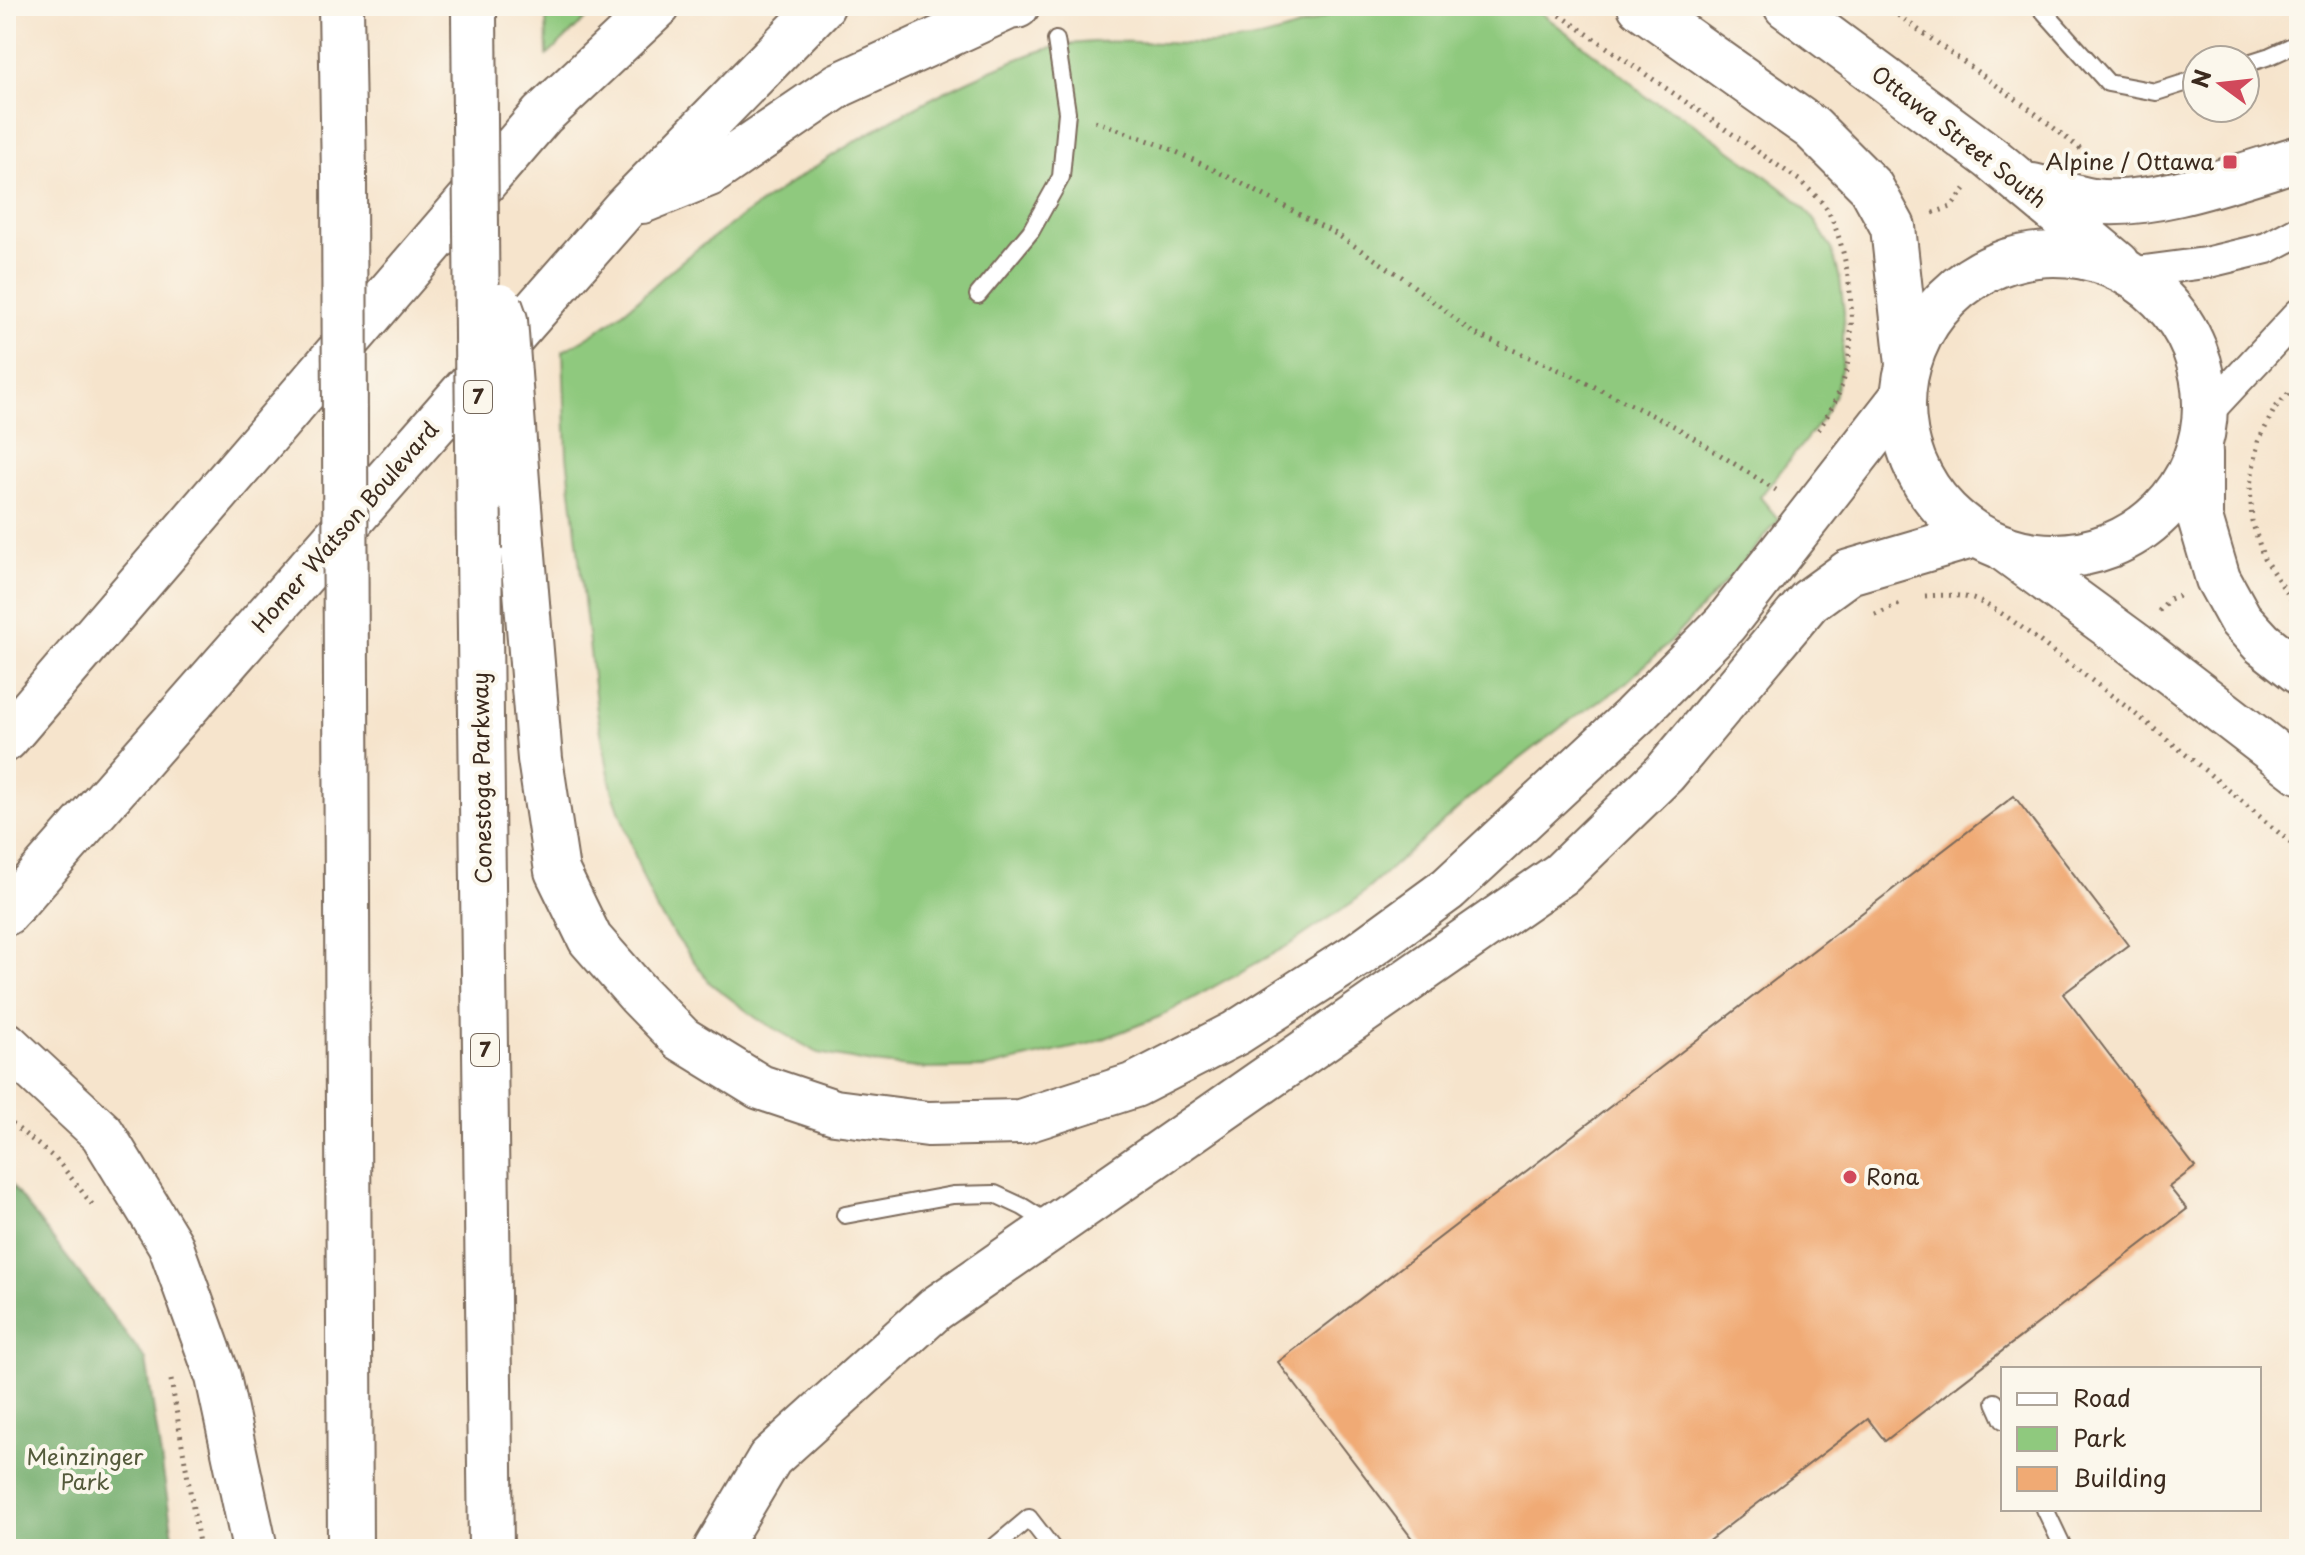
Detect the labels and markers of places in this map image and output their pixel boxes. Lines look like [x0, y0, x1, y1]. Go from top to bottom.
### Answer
place label: Alpine / Ottawa [2046, 144, 2214, 177]
marker: Alpine / Ottawa [2221, 153, 2239, 171]
place label: Rona [1866, 1159, 1920, 1192]
marker: Rona [1841, 1168, 1859, 1186]

